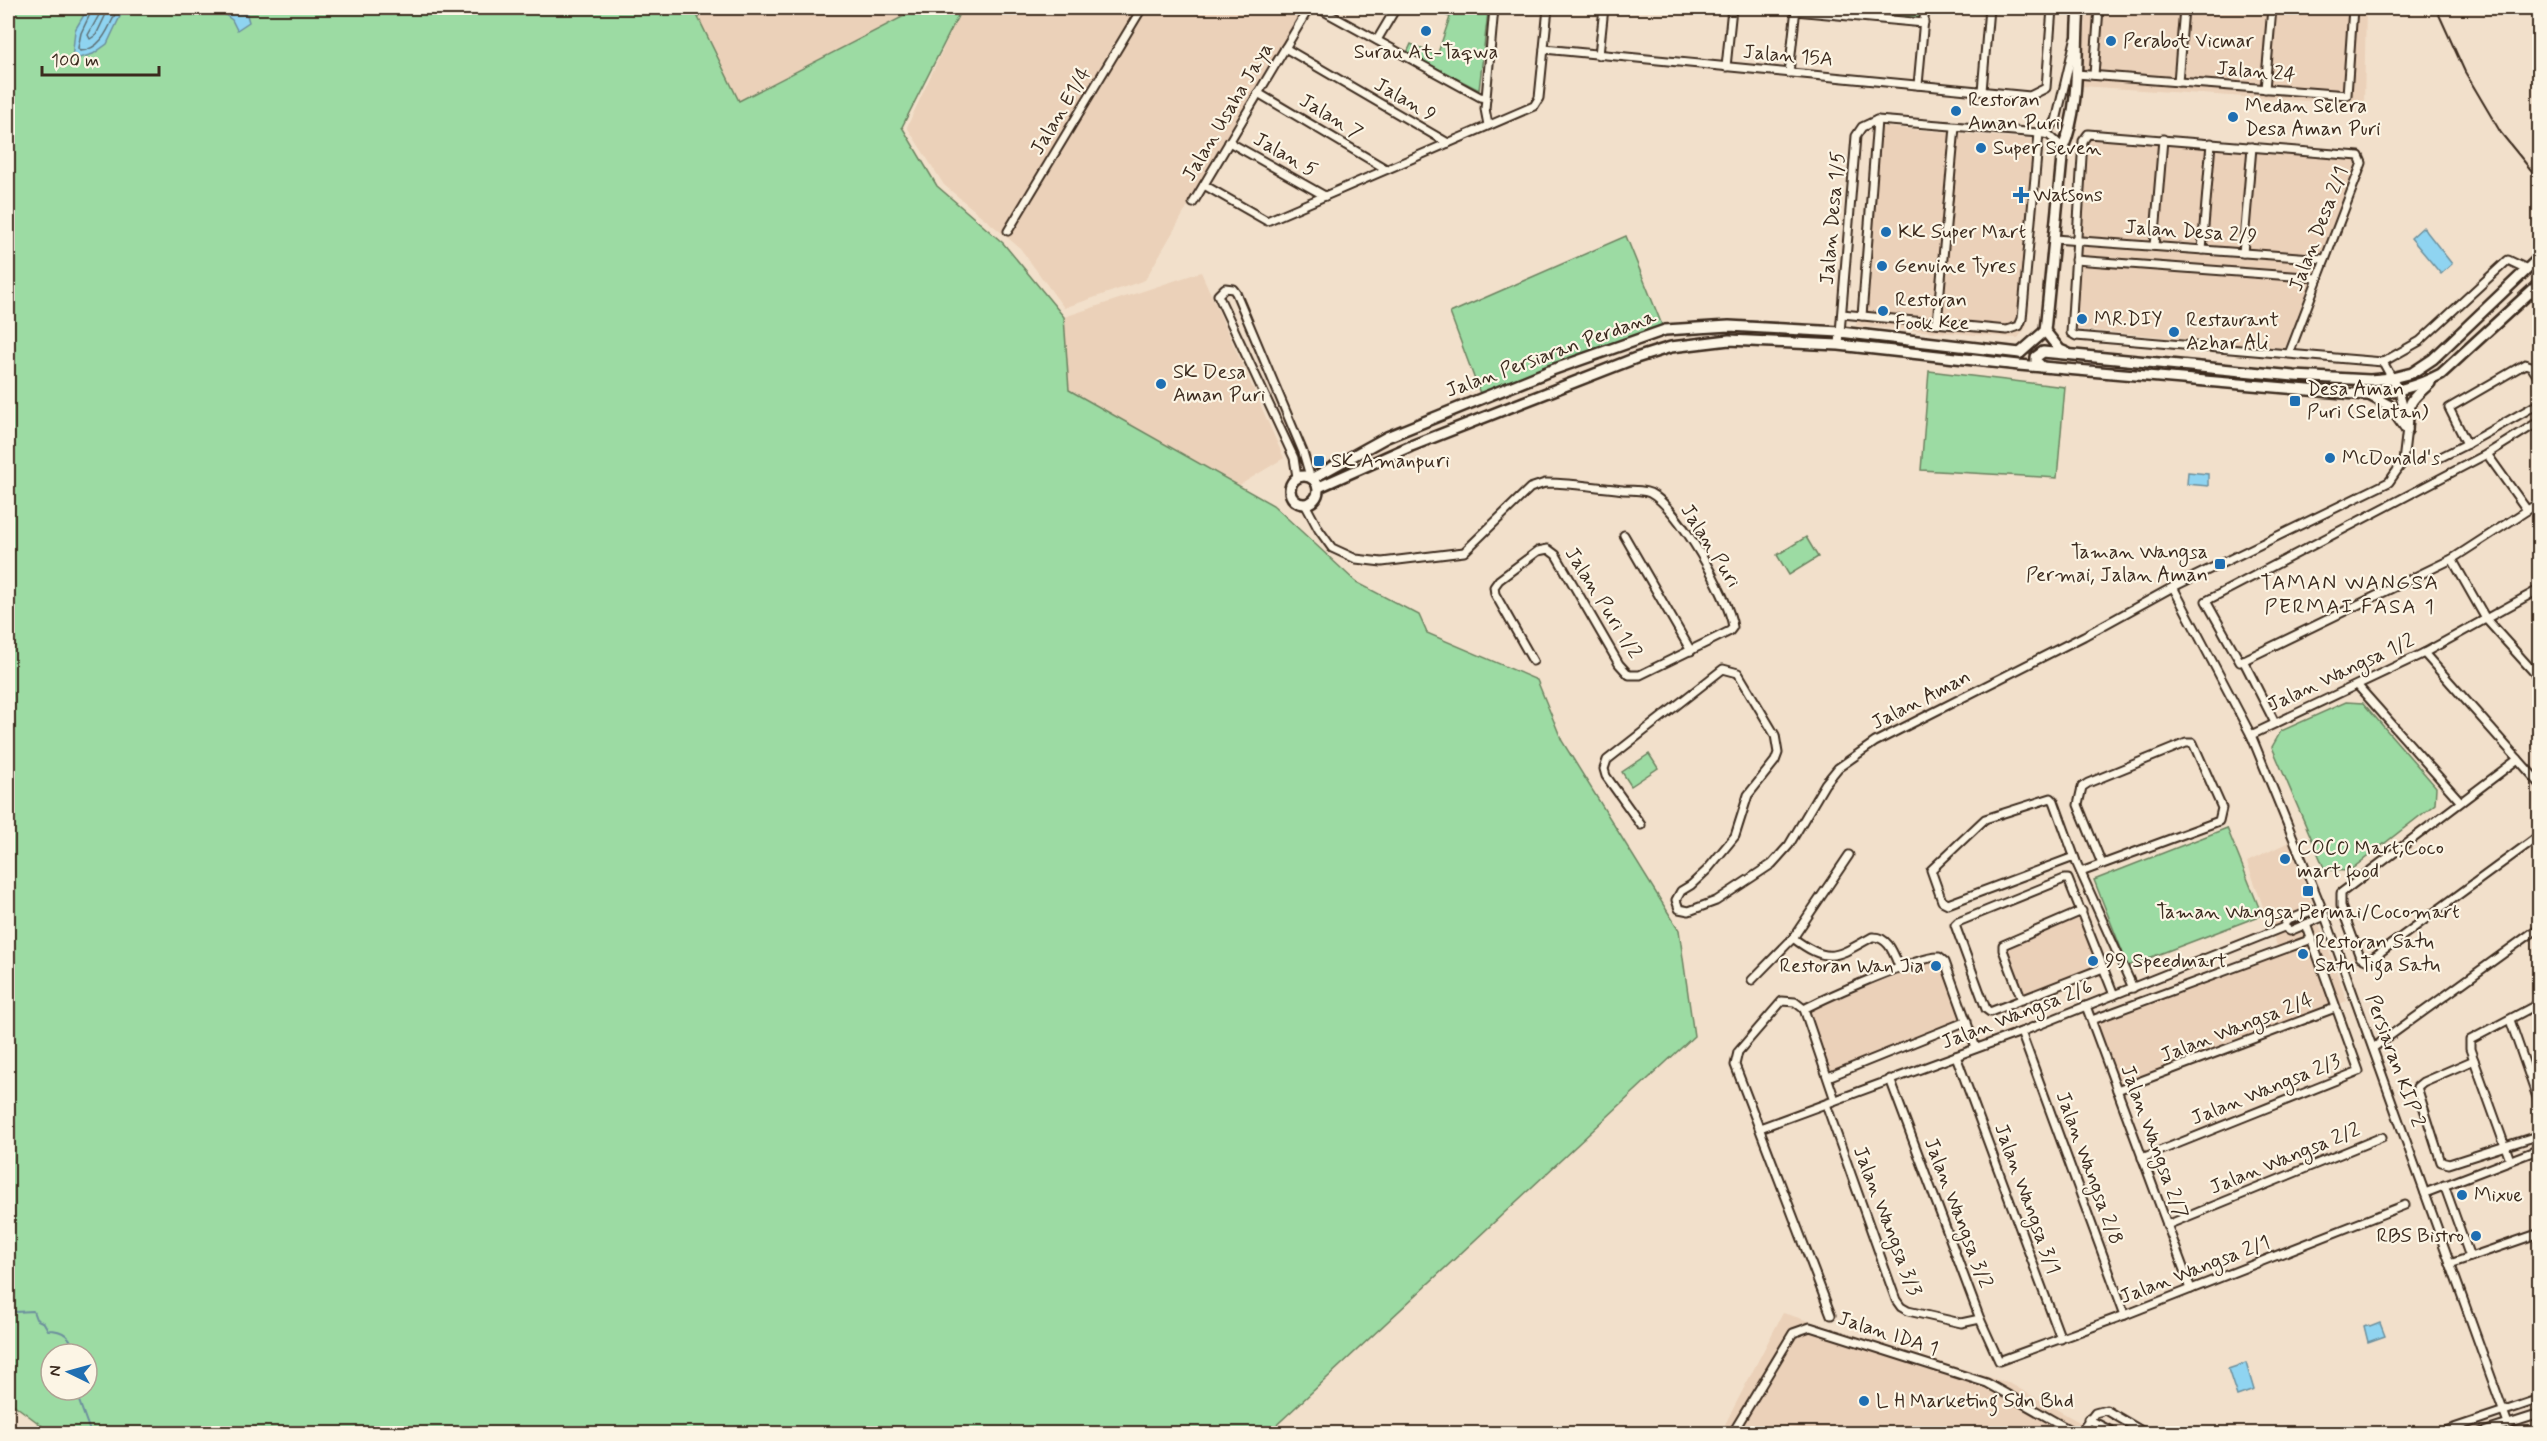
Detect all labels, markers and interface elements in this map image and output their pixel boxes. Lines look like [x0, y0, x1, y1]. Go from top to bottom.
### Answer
marker: Surau At-Taqwa [1419, 24, 1433, 38]
place label: Perabot Vicmar [2123, 28, 2255, 55]
marker: Perabot Vicmar [2104, 34, 2118, 48]
street label: Jalan Usaha Jaya [1176, 38, 1280, 186]
scale bar [42, 39, 159, 77]
place label: Surau At-Taqwa [1354, 39, 1498, 66]
street label: Jalan 15A [1742, 39, 1834, 73]
text: 100 m [51, 49, 99, 73]
street label: Jalan 24 [2215, 55, 2297, 89]
street label: Jalan E1/4 [1024, 62, 1098, 160]
street label: Jalan 9 [1369, 71, 1441, 129]
street label: Jalan 7 [1294, 87, 1368, 147]
place label: Restoran Aman Puri [1968, 87, 2060, 137]
place label: Medan Selera Desa Aman Puri [2245, 93, 2381, 143]
marker: Restoran Aman Puri [1949, 104, 1963, 118]
marker: Medan Selera Desa Aman Puri [2226, 110, 2240, 124]
street label: Jalan 5 [1248, 126, 1322, 184]
place label: Super Seven [1993, 135, 2102, 162]
marker: Super Seven [1974, 141, 1988, 155]
street label: Jalan Desa 1/5 [1814, 150, 1852, 286]
street label: Jalan Desa 2/1 [2283, 163, 2355, 295]
place label: Watsons [2033, 182, 2103, 209]
marker: Watsons [2014, 188, 2028, 202]
street label: Jalan Desa 2/9 [2124, 214, 2258, 250]
place label: KK Super Mart [1898, 219, 2026, 246]
marker: KK Super Mart [1879, 225, 1893, 239]
place label: Genuine Tyres [1894, 253, 2016, 280]
marker: Genuine Tyres [1875, 259, 1889, 273]
place label: Restoran Fook Kee [1895, 287, 1969, 337]
street label: Jalan Persiaran Perdana [1442, 303, 1661, 405]
marker: Restoran Fook Kee [1876, 304, 1890, 318]
place label: MR.DIY [2094, 306, 2162, 333]
place label: Restaurant Azhar Ali [2186, 307, 2279, 357]
marker: MR.DIY [2075, 312, 2089, 326]
marker: Restaurant Azhar Ali [2167, 325, 2181, 339]
place label: SK Desa Aman Puri [1173, 359, 1265, 409]
place label: Desa Aman Puri (Selatan) [2307, 376, 2428, 426]
marker: SK Desa Aman Puri [1154, 377, 1168, 391]
marker: Desa Aman Puri (Selatan) [2288, 394, 2302, 408]
place label: McDonald's [2342, 445, 2440, 472]
place label: SK Amanpuri [1331, 448, 1450, 475]
marker: McDonald's [2323, 451, 2337, 465]
marker: SK Amanpuri [1312, 454, 1326, 468]
street label: Jalan Puri [1674, 499, 1746, 593]
place label: Taman Wangsa Permai, Jalan Aman [2026, 539, 2208, 589]
street label: Jalan Puri 1/2 [1558, 542, 1648, 664]
marker: Taman Wangsa Permai, Jalan Aman [2213, 557, 2227, 571]
district label: TAMAN WANGSA PERMAI FASA 1 [2260, 569, 2440, 621]
street label: Jalan Wangsa 1/2 [2263, 627, 2419, 720]
street label: Jalan Aman [1867, 663, 1975, 737]
place label: COCO Mart;Coco mart food [2297, 835, 2444, 887]
marker: COCO Mart;Coco mart food [2278, 852, 2292, 866]
marker: Taman Wangsa Permai/Cocomart [2301, 884, 2315, 898]
place label: Taman Wangsa Permai/Cocomart [2156, 899, 2460, 927]
place label: Restoran Satu Satu Tiga Satu [2315, 929, 2440, 981]
marker: Restoran Satu Satu Tiga Satu [2296, 947, 2310, 961]
place label: 99 Speedmart [2105, 948, 2227, 975]
place label: Restoran Wan Jia [1779, 953, 1924, 980]
marker: 99 Speedmart [2086, 954, 2100, 968]
marker: Restoran Wan Jia [1929, 959, 1943, 973]
street label: Jalan Wangsa 2/6 [1937, 974, 2097, 1057]
street label: Jalan Wangsa 2/4 [2157, 986, 2318, 1070]
street label: Persiaran KIP 2 [2359, 991, 2432, 1131]
street label: Jalan Wangsa 2/3 [2187, 1048, 2345, 1133]
street label: Jalan Wangsa 2/7 [2113, 1061, 2194, 1223]
street label: Jalan Wangsa 2/8 [2048, 1088, 2129, 1249]
street label: Jalan Wangsa 2/2 [2206, 1116, 2365, 1202]
street label: Jalan Wangsa 3/1 [1986, 1120, 2067, 1278]
street label: Jalan Wangsa 3/2 [1916, 1134, 1999, 1293]
street label: Jalan Wangsa 3/3 [1845, 1142, 1928, 1300]
place label: Mixue [2474, 1182, 2523, 1209]
marker: Mixue [2455, 1188, 2469, 1202]
place label: RBS Bistro [2377, 1223, 2464, 1250]
street label: Jalan Wangsa 2/1 [2116, 1229, 2274, 1312]
marker: RBS Bistro [2469, 1229, 2483, 1243]
street label: Jalan IDA 1 [1834, 1305, 1942, 1363]
north arrow [39, 1342, 99, 1402]
text: N [45, 1365, 66, 1377]
place label: L H Marketing Sdn Bhd [1876, 1388, 2074, 1417]
marker: L H Marketing Sdn Bhd [1857, 1394, 1871, 1408]

